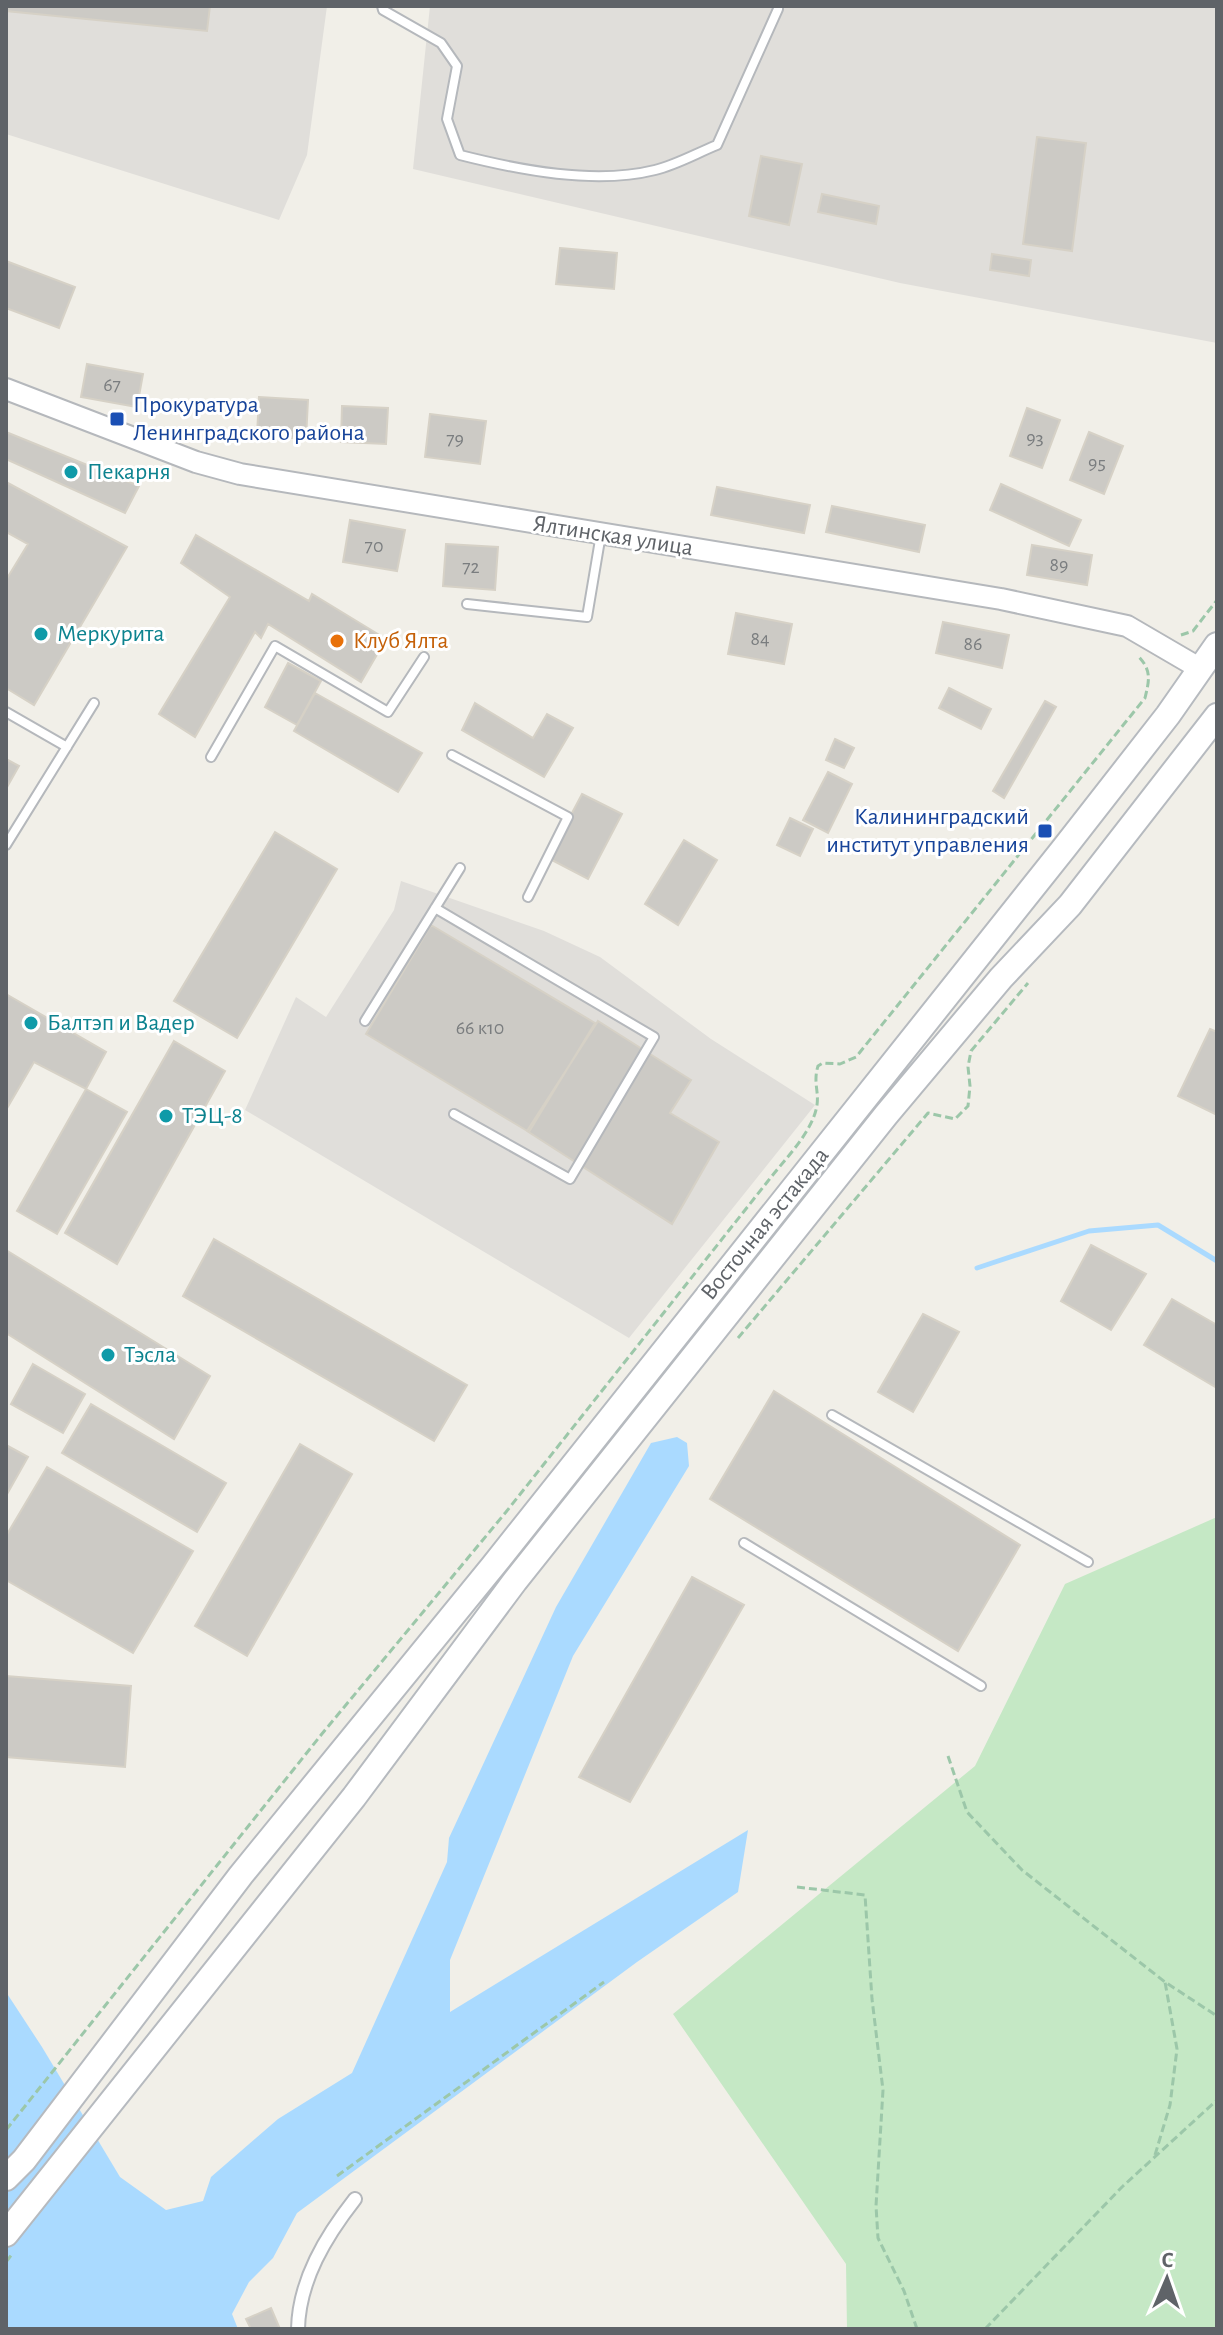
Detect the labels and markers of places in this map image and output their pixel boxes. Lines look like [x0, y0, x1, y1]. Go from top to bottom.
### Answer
place label: Прокуратура Ленинградского района [133, 393, 365, 445]
marker: Прокуратура Ленинградского района [108, 410, 126, 428]
place label: Пекарня [87, 460, 171, 484]
marker: Пекарня [62, 463, 80, 481]
place label: Меркурита [57, 622, 164, 646]
marker: Меркурита [32, 625, 50, 643]
place label: Клуб Ялта [353, 629, 449, 653]
marker: Клуб Ялта [328, 632, 346, 650]
place label: Калининградский институт управления [826, 805, 1029, 857]
marker: Калининградский институт управления [1036, 822, 1054, 840]
place label: Балтэп и Вадер [47, 1011, 195, 1035]
marker: Балтэп и Вадер [22, 1014, 40, 1032]
place label: ТЭЦ-8 [182, 1104, 243, 1128]
marker: ТЭЦ-8 [157, 1107, 175, 1125]
place label: Тэсла [124, 1343, 176, 1367]
marker: Тэсла [99, 1346, 117, 1364]

